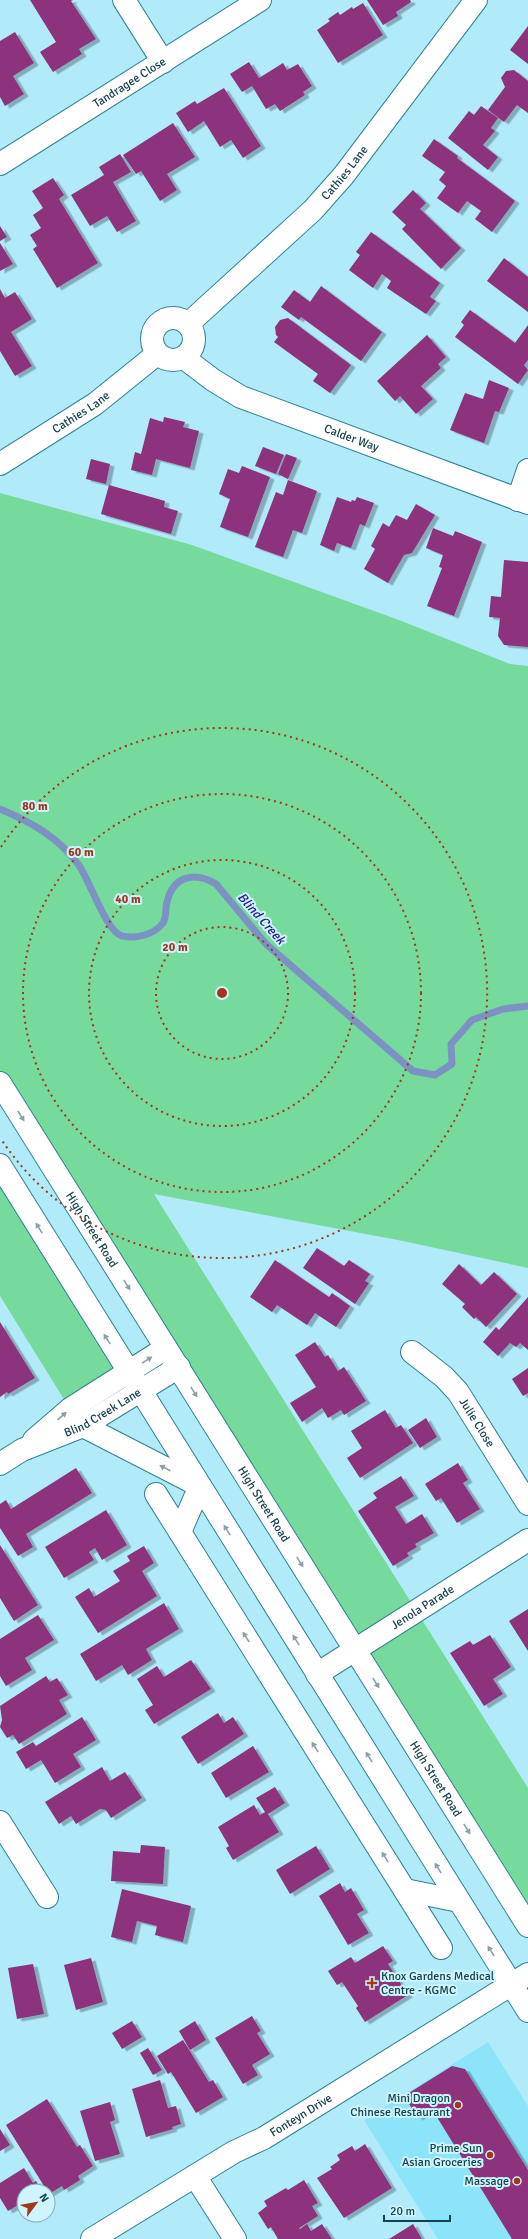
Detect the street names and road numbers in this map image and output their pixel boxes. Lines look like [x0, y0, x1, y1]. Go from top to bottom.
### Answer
street label: Tandragee Close [90, 54, 169, 111]
street label: Cathies Lane [318, 143, 371, 203]
street label: Cathies Lane [50, 388, 113, 437]
street label: Calder Way [322, 421, 381, 455]
street label: High Street Road [62, 1189, 121, 1271]
street label: Blind Creek Lane [62, 1385, 144, 1441]
street label: Julie Close [456, 1395, 498, 1450]
street label: High Street Road [234, 1464, 293, 1545]
street label: Jenola Parade [388, 1582, 457, 1633]
street label: High Street Road [406, 1738, 465, 1820]
street label: Fonteyn Drive [267, 2091, 335, 2140]

